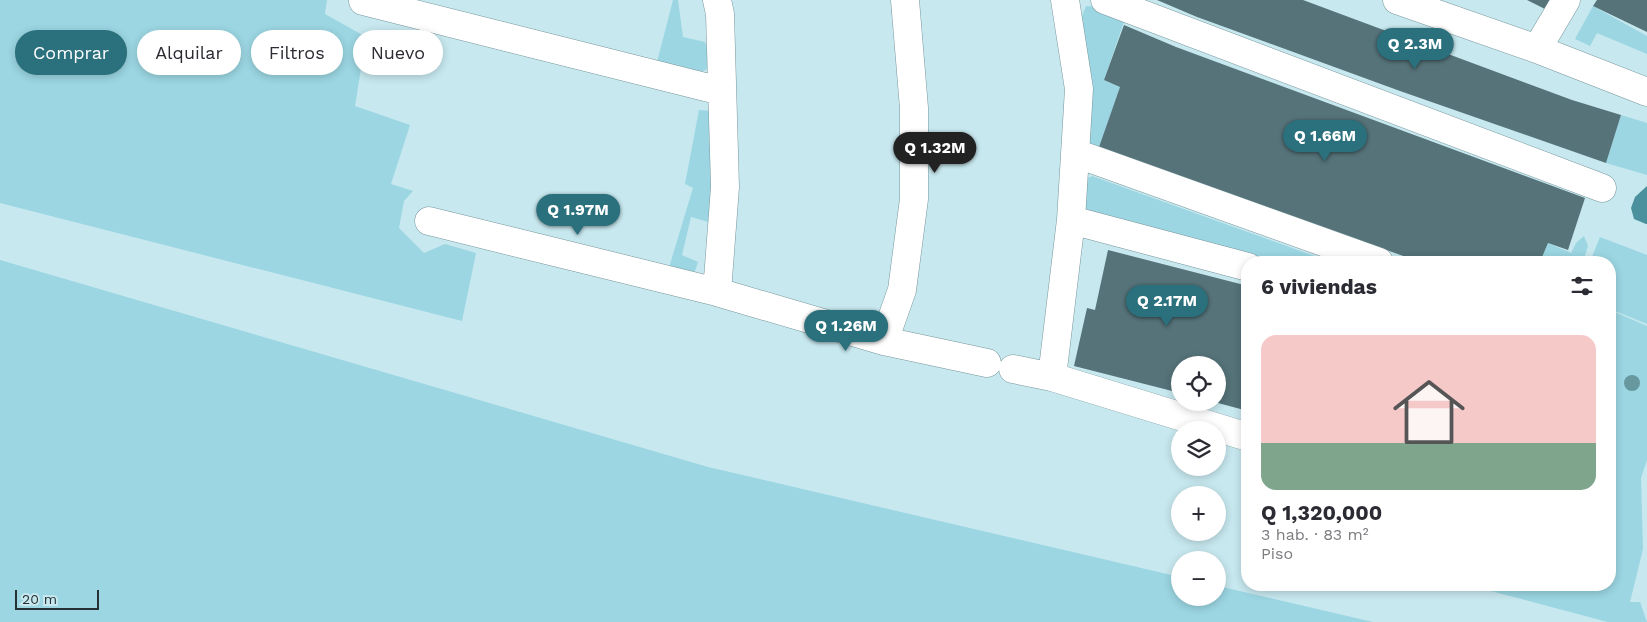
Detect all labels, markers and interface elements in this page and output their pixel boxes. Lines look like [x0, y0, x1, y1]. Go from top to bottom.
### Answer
pin: Q 2.3M [1374, 28, 1456, 70]
chip: Comprar [15, 30, 127, 75]
chip: Alquilar [137, 30, 241, 75]
chip: Filtros [251, 30, 343, 75]
chip: Nuevo [353, 30, 443, 75]
text: Q 2.3M [1388, 34, 1442, 53]
pin: Q 1.66M [1279, 120, 1371, 162]
text: Q 1.66M [1294, 126, 1356, 145]
pin: Q 1.32M [889, 132, 981, 174]
text: Q 1.32M [904, 138, 966, 157]
pin: Q 1.97M [532, 194, 624, 236]
text: Q 1.97M [547, 200, 609, 219]
icon: filters [1568, 272, 1596, 300]
text: 6 viviendas [1261, 274, 1377, 299]
pin: Q 2.17M [1121, 284, 1213, 327]
text: Q 2.17M [1137, 291, 1197, 310]
pin: Q 1.26M [800, 310, 892, 352]
text: Q 1.26M [815, 316, 877, 335]
map controls [1171, 356, 1226, 606]
button: locate [1171, 356, 1226, 411]
icon: home [1384, 367, 1474, 457]
button: layers [1171, 421, 1226, 476]
button: + [1171, 486, 1226, 541]
text: Q 1,320,000 [1261, 500, 1382, 525]
text: 3 hab. · 83 m² [1261, 525, 1369, 544]
text: Piso [1261, 544, 1293, 563]
button: − [1171, 551, 1226, 606]
scale bar [15, 587, 99, 610]
text: 20 m [22, 591, 57, 607]

